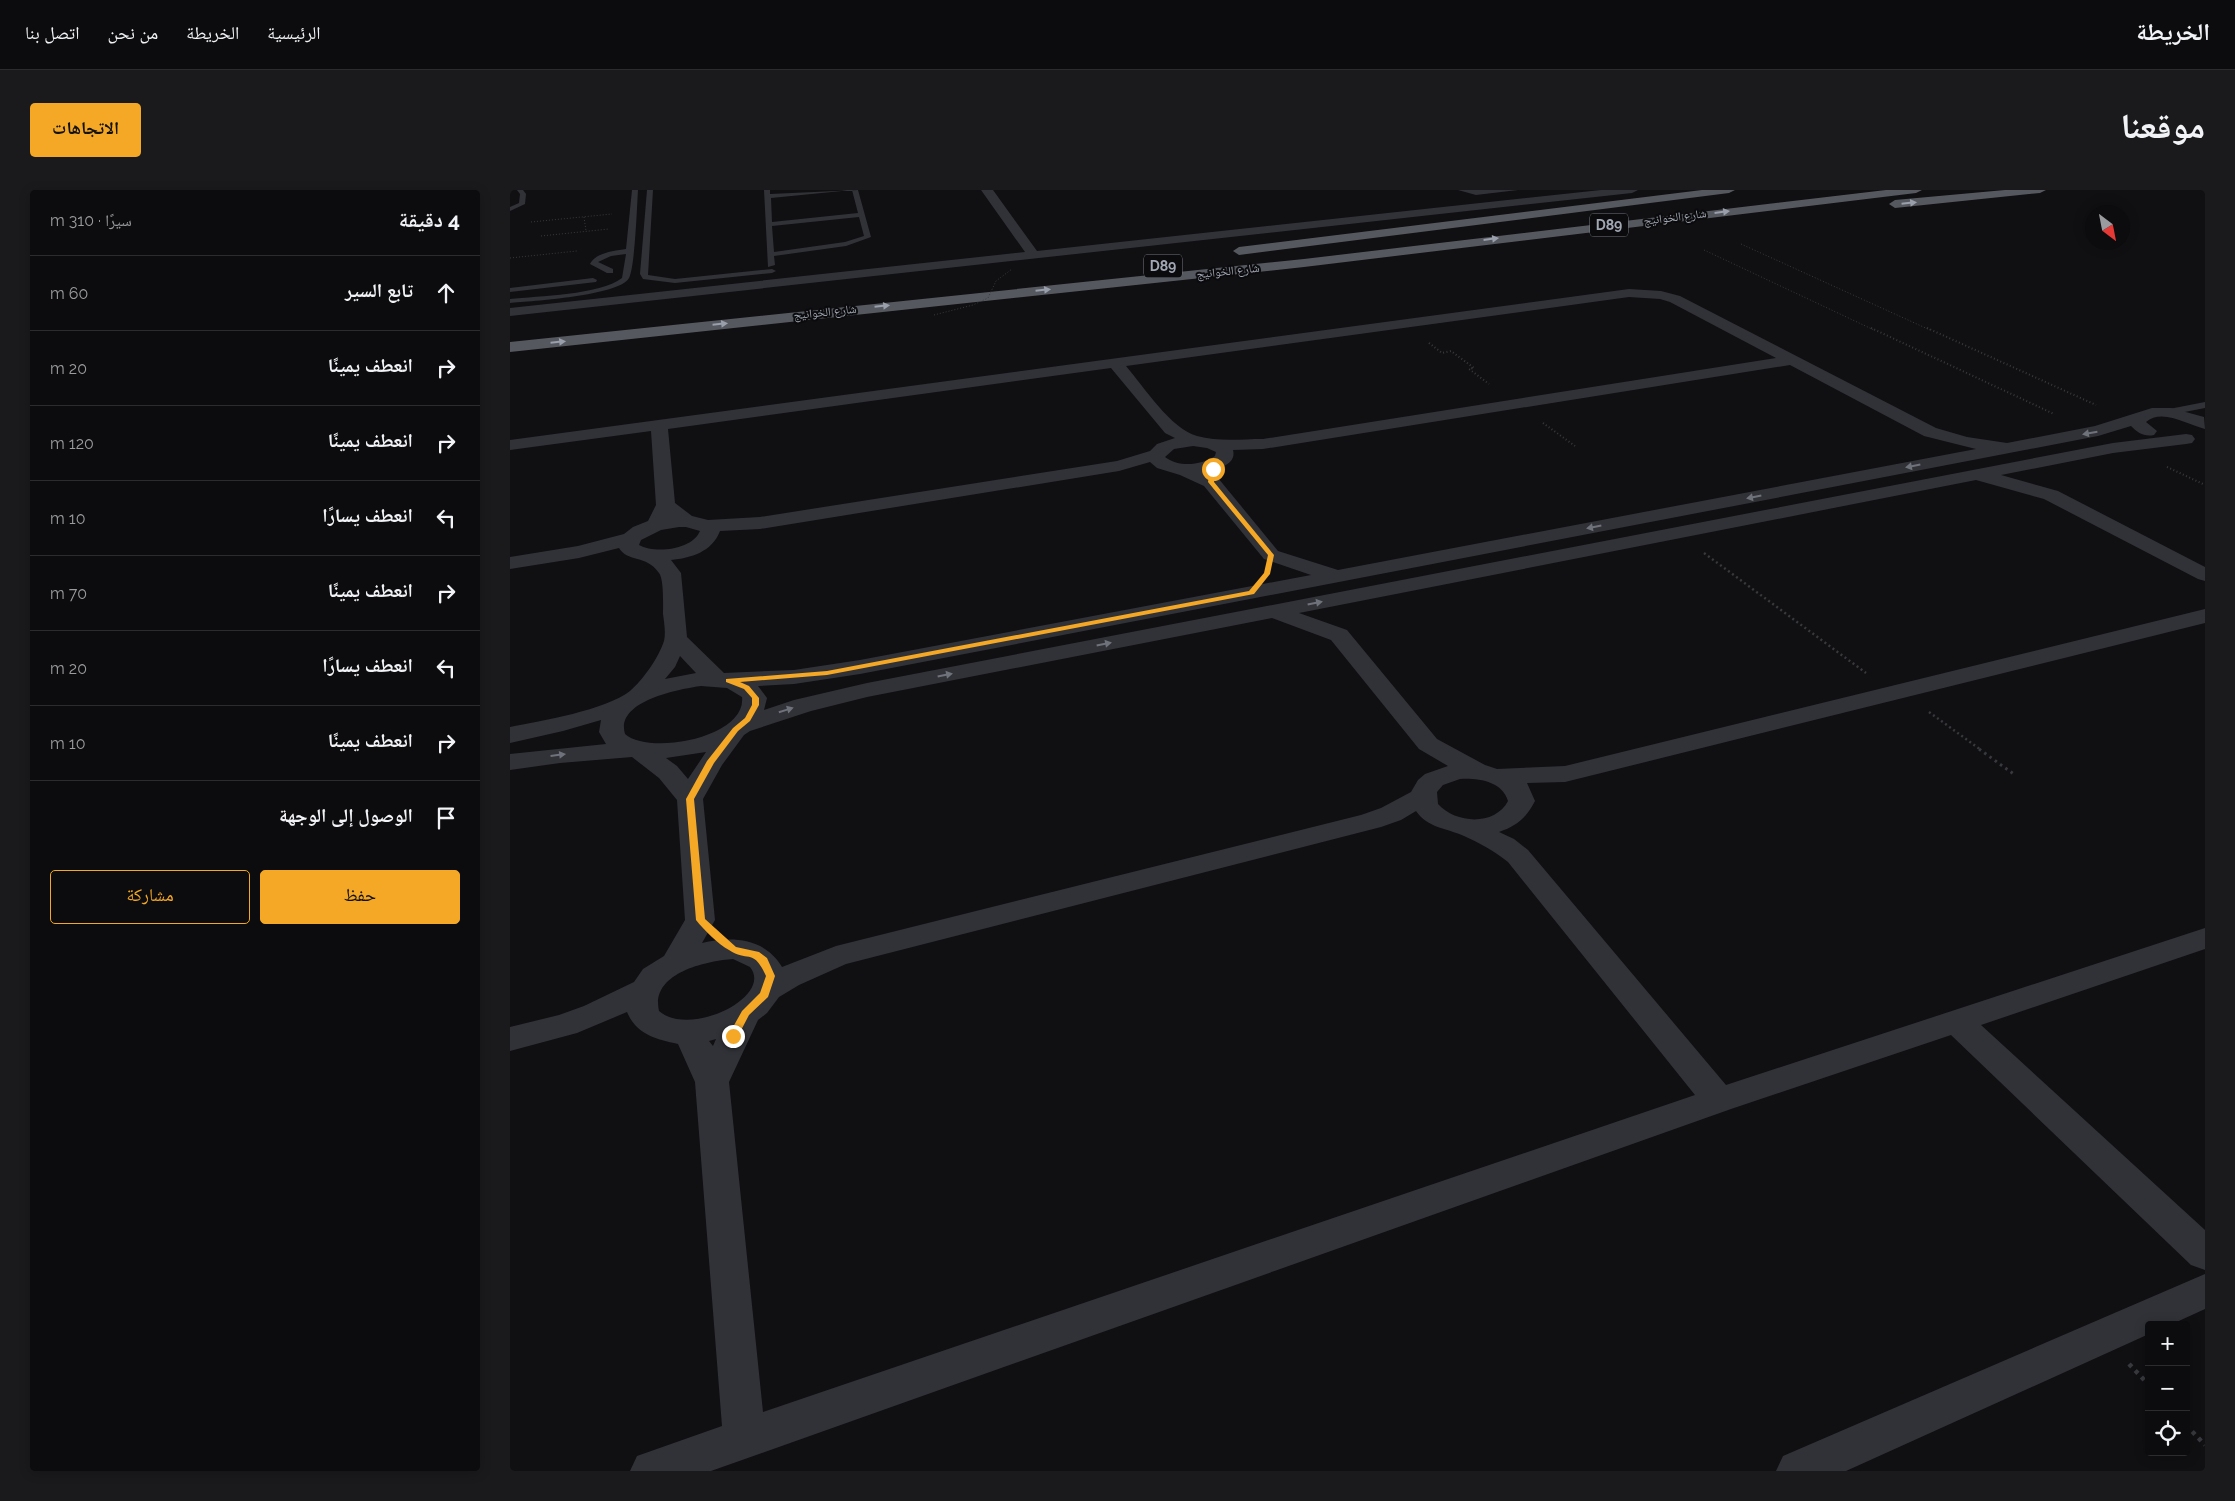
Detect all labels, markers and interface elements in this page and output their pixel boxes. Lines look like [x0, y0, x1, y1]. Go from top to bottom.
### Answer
text: الخريطة [2136, 17, 2210, 46]
text: اتصل بنا [25, 22, 79, 43]
text: من نحن [107, 22, 158, 43]
text: الخريطة [186, 22, 239, 43]
text: الرئيسية [267, 22, 321, 43]
button: الاتجاهات [30, 103, 141, 157]
text: موقعنا [2120, 105, 2205, 146]
one-way arrow [1902, 199, 1918, 207]
north arrow [2085, 205, 2130, 250]
street label: شارع الخوانيج [1643, 206, 1708, 229]
text: 4 دقيقة [399, 207, 460, 232]
one-way arrow [1714, 208, 1730, 216]
text: سيرًا · 310 m [50, 211, 132, 230]
road number: D89 [1590, 214, 1628, 236]
one-way arrow [1483, 235, 1499, 243]
road number: D89 [1144, 254, 1182, 278]
street label: شارع الخوانيج [1196, 261, 1260, 282]
text: تابع السير [345, 279, 413, 301]
icon: ahead [432, 279, 460, 307]
text: 60 m [50, 284, 88, 303]
one-way arrow [1035, 286, 1051, 294]
street label: شارع الخوانيج [793, 302, 857, 323]
one-way arrow [874, 302, 890, 310]
one-way arrow [712, 320, 728, 328]
one-way arrow [551, 338, 567, 346]
text: انعطف يمينًا [328, 354, 413, 376]
icon: right [432, 354, 460, 382]
text: 20 m [50, 359, 87, 378]
text: انعطف يمينًا [328, 429, 413, 451]
icon: right [432, 429, 460, 457]
one-way arrow [2082, 429, 2098, 437]
text: 120 m [50, 434, 94, 453]
route start [1202, 458, 1225, 481]
one-way arrow [1906, 462, 1921, 470]
one-way arrow [1745, 493, 1761, 501]
text: انعطف يسارًا [322, 504, 413, 526]
icon: left [432, 504, 460, 532]
text: 10 m [50, 509, 85, 528]
one-way arrow [1586, 523, 1602, 531]
text: انعطف يمينًا [328, 579, 413, 601]
icon: right [432, 579, 460, 607]
text: 70 m [50, 584, 87, 603]
one-way arrow [1308, 599, 1324, 607]
one-way arrow [1097, 640, 1112, 648]
text: انعطف يسارًا [322, 654, 413, 676]
icon: left [432, 654, 460, 682]
text: 20 m [50, 659, 87, 678]
one-way arrow [937, 671, 952, 679]
one-way arrow [779, 706, 794, 714]
text: انعطف يمينًا [328, 729, 413, 751]
icon: right [432, 729, 460, 757]
text: 10 m [50, 734, 85, 753]
one-way arrow [551, 751, 567, 759]
text: الوصول إلى الوجهة [279, 804, 413, 826]
icon: arrive [432, 804, 460, 832]
button: مشاركة [50, 870, 250, 924]
button: حفظ [260, 870, 460, 924]
route end [722, 1025, 745, 1048]
map controls [2145, 1321, 2190, 1456]
button: + [2145, 1321, 2190, 1366]
button: − [2145, 1366, 2190, 1411]
button: locate [2145, 1411, 2190, 1456]

